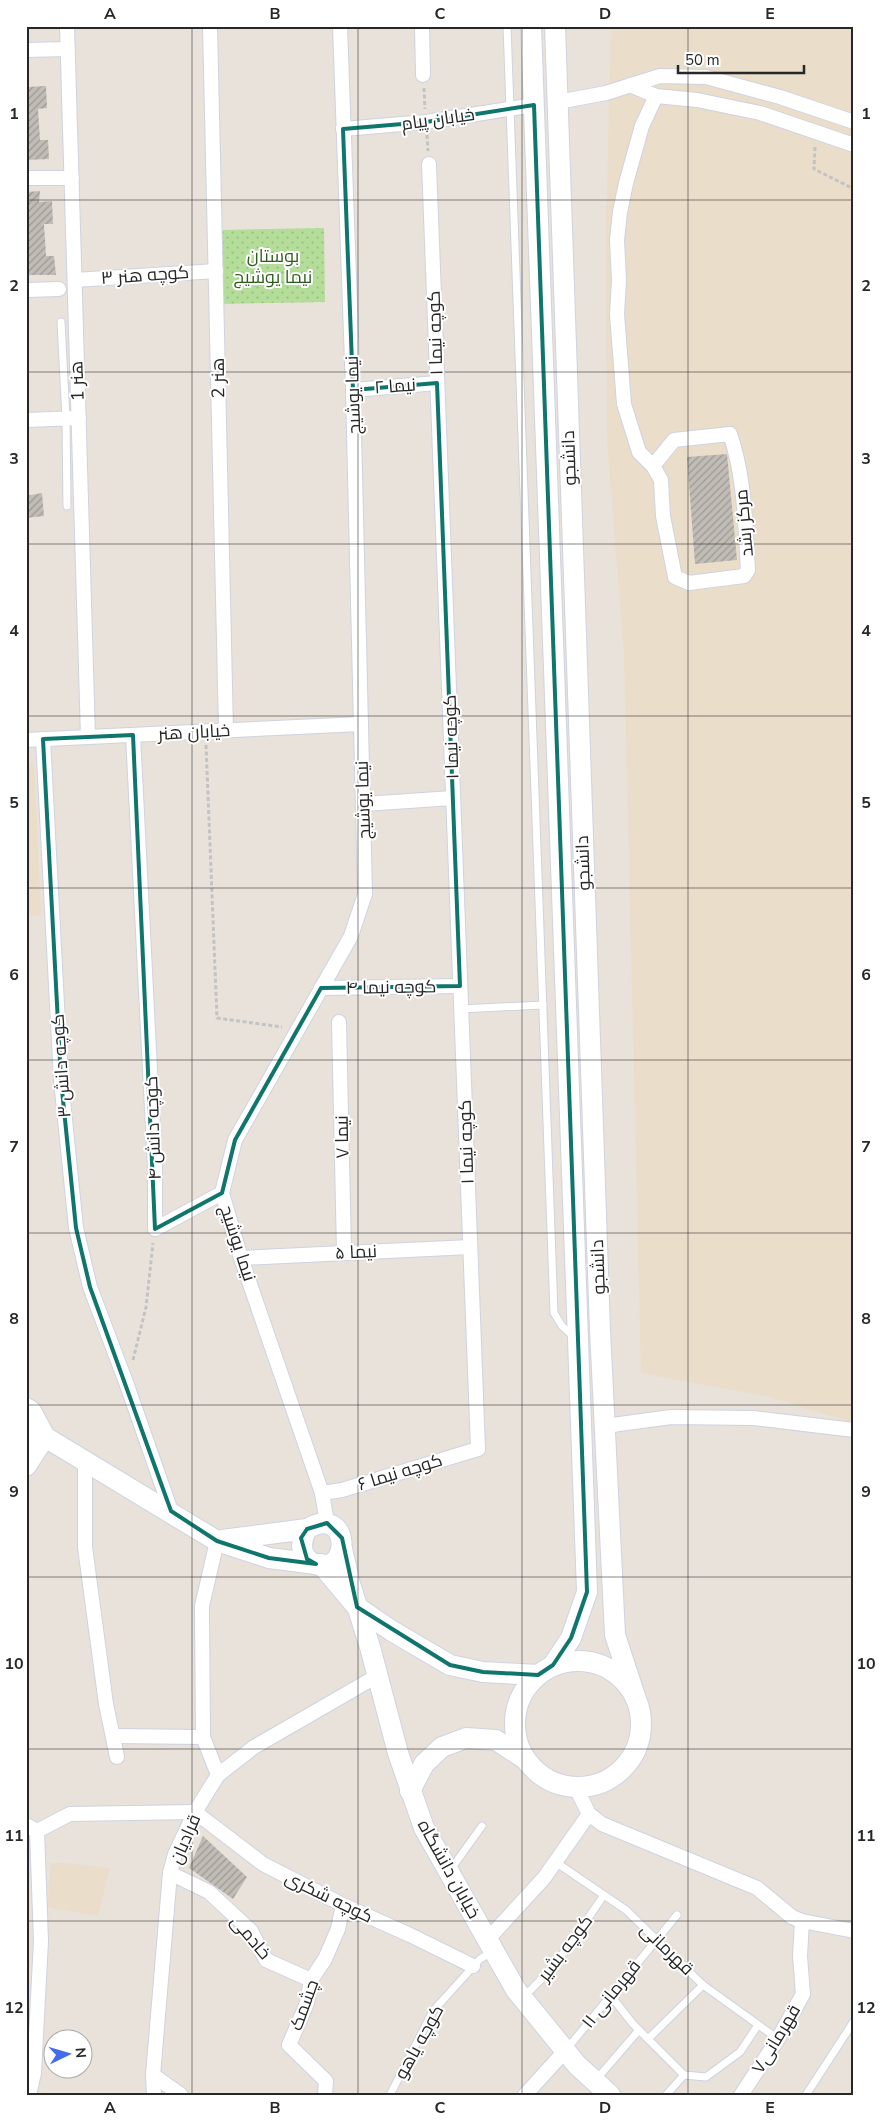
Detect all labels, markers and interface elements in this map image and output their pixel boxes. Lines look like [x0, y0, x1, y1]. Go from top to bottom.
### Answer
text: A [104, 3, 116, 25]
text: B [269, 3, 281, 25]
text: C [435, 3, 446, 25]
text: D [599, 3, 611, 25]
text: E [765, 3, 775, 25]
scale bar [678, 42, 804, 74]
text: 50 m [685, 50, 720, 70]
street label: خیابان پیام [400, 102, 476, 136]
text: 1 [9, 103, 19, 125]
text: 1 [861, 103, 871, 125]
park label: بوستان نیما یوشیج [234, 244, 312, 289]
street label: کوچه هنر ۳ [100, 260, 190, 290]
text: 2 [9, 275, 19, 297]
text: 2 [861, 275, 871, 297]
street label: کوچه نیما ۱ [422, 290, 448, 376]
street label: نیما یوشیج [340, 355, 366, 435]
street label: هنر 2 [206, 358, 230, 398]
street label: هنر 1 [64, 360, 90, 402]
street label: نیما ۲ [373, 373, 417, 399]
street label: دانشجو [556, 430, 582, 486]
text: 3 [9, 448, 19, 470]
text: 3 [861, 448, 871, 470]
street label: مرکز رشد [729, 488, 759, 558]
text: 4 [9, 620, 19, 642]
text: 4 [861, 620, 871, 642]
street label: کوچه نیما ۱ [438, 694, 464, 780]
street label: خیابان هنر [156, 718, 231, 746]
street label: نیما یوشیج [350, 760, 376, 840]
text: 5 [9, 792, 19, 814]
text: 5 [861, 792, 871, 814]
street label: دانشجو [570, 835, 596, 891]
text: 6 [9, 964, 19, 986]
text: 6 [861, 964, 871, 986]
street label: کوچه نیما ۴ [345, 974, 437, 1000]
street label: کوچه دانش ۳ [45, 1013, 77, 1119]
street label: کوچه دانش ۴ [139, 1076, 167, 1180]
street label: کوچه نیما ۱ [453, 1099, 479, 1185]
street label: نیما ۷ [330, 1115, 354, 1159]
text: 7 [9, 1136, 19, 1158]
text: 7 [861, 1136, 871, 1158]
street label: نیما یوشیج [214, 1202, 262, 1284]
street label: نیما ۵ [334, 1239, 378, 1265]
street label: دانشجو [585, 1239, 611, 1295]
text: 8 [9, 1308, 19, 1330]
text: 8 [861, 1308, 871, 1330]
street label: کوچه نیما ۶ [355, 1448, 445, 1496]
text: 9 [9, 1481, 19, 1503]
text: 9 [861, 1481, 871, 1503]
text: 10 [4, 1653, 24, 1675]
text: 10 [856, 1653, 876, 1675]
street label: قرادیان [164, 1810, 206, 1868]
street label: خیابان دانشگاه [412, 1815, 486, 1923]
text: 11 [4, 1825, 24, 1847]
text: 11 [856, 1825, 876, 1847]
street label: کوچه شکری [281, 1865, 377, 1929]
street label: خادمی [225, 1910, 277, 1964]
street label: کوچه بشیر [531, 1910, 598, 1987]
street label: قهرمانی [635, 1918, 699, 1980]
street label: قهرمانی ۱۱ [576, 1955, 646, 2033]
street label: چشمک [284, 1976, 324, 2034]
text: 12 [4, 1997, 24, 2019]
text: 12 [856, 1997, 876, 2019]
street label: قهرمانی۷ [746, 2000, 806, 2078]
street label: کوچه یاهو [389, 2001, 449, 2083]
north arrow [42, 2028, 92, 2078]
text: N [71, 2047, 90, 2059]
text: A [104, 2097, 116, 2119]
text: B [269, 2097, 281, 2119]
text: C [435, 2097, 446, 2119]
text: D [599, 2097, 611, 2119]
text: E [765, 2097, 775, 2119]

